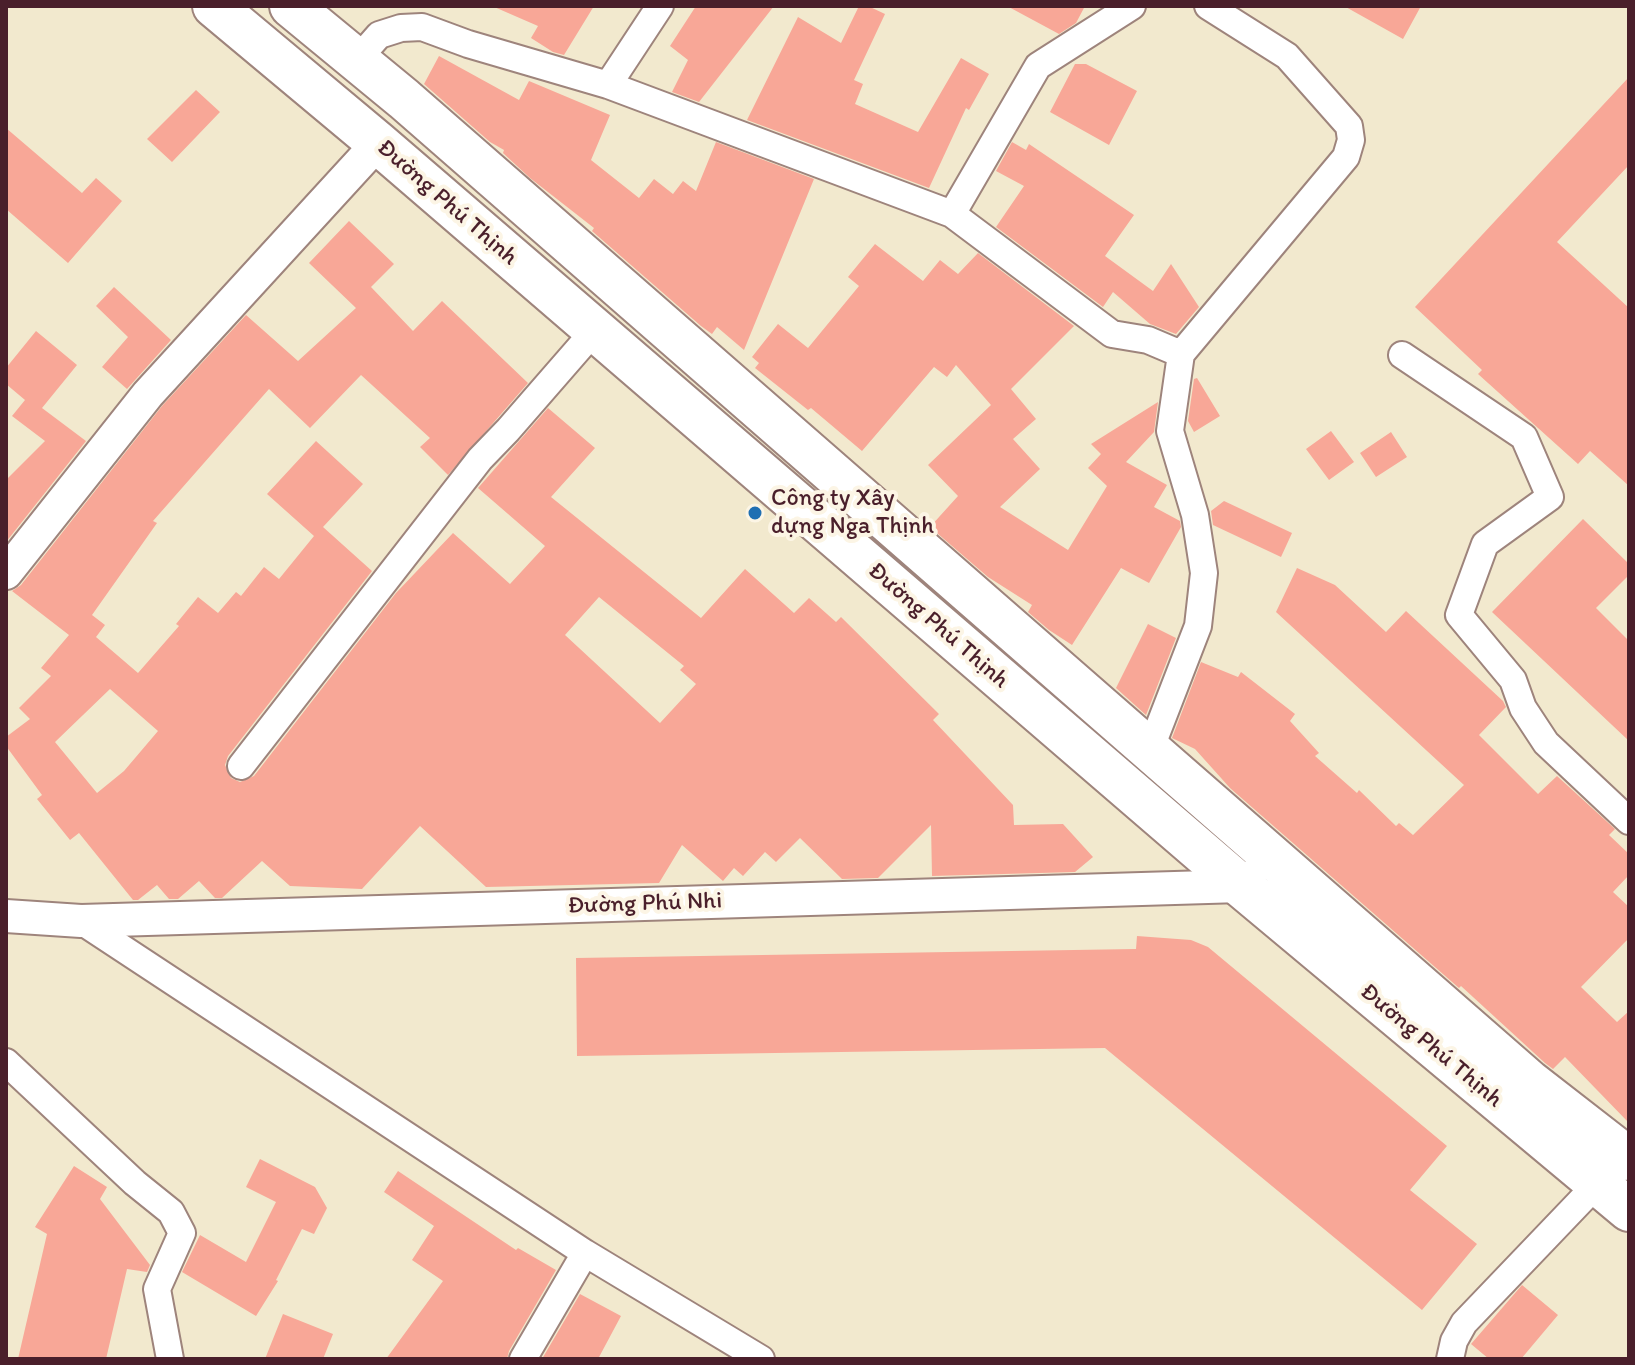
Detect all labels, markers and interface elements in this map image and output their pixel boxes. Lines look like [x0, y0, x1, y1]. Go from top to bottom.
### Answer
street label: Đường Phú Thịnh [371, 134, 523, 272]
place label: Công ty Xây dựng Nga Thịnh [771, 485, 934, 541]
marker: Công ty Xây dựng Nga Thịnh [746, 504, 764, 522]
street label: Đường Phú Thịnh [862, 557, 1014, 695]
street label: Đường Phú Nhi [567, 887, 723, 921]
street label: Đường Phú Thịnh [1354, 978, 1508, 1114]

